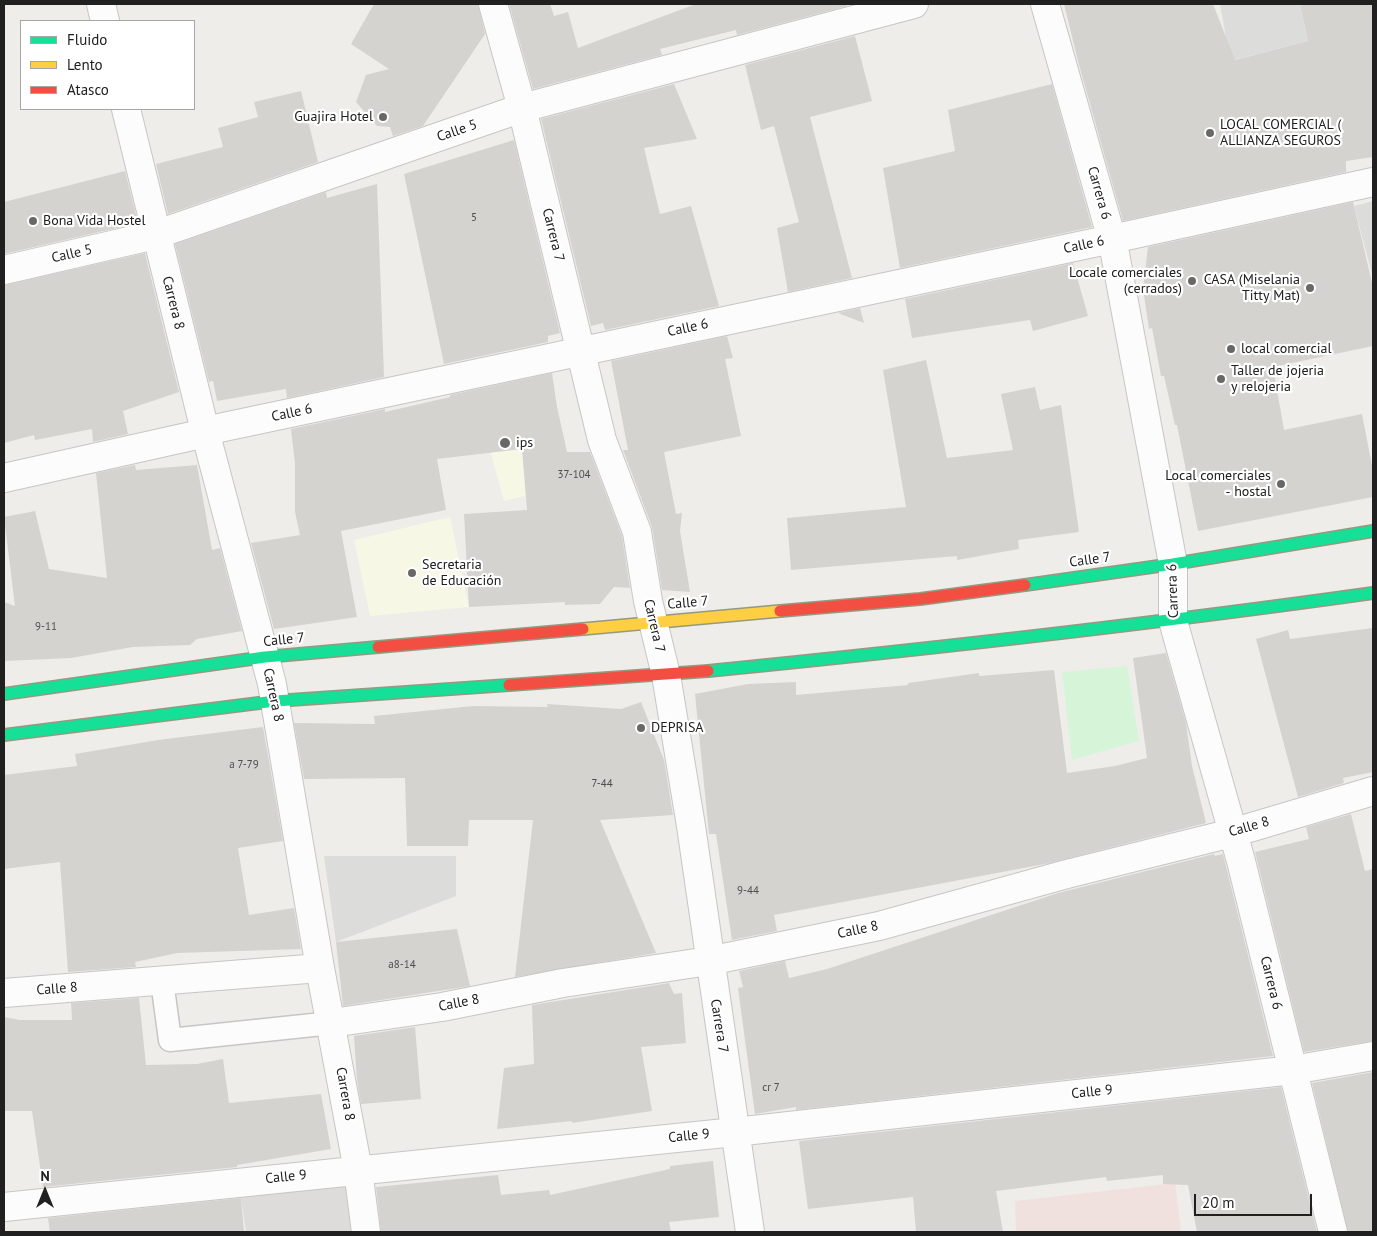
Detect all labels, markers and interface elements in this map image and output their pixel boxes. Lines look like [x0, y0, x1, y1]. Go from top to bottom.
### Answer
legend [20, 20, 195, 110]
text: Fluido [67, 30, 107, 49]
text: Lento [67, 55, 103, 74]
text: Atasco [67, 80, 109, 99]
place label: Guajira Hotel [294, 109, 373, 125]
marker: Guajira Hotel [377, 111, 389, 123]
street label: Calle 5 [435, 116, 479, 146]
place label: LOCAL COMERCIAL ( ALLIANZA SEGUROS [1220, 117, 1341, 150]
marker: LOCAL COMERCIAL ( ALLIANZA SEGUROS [1204, 127, 1216, 139]
street label: Carrera 6 [1083, 165, 1115, 221]
street label: Carrera 7 [538, 207, 568, 263]
house number: 5 [471, 211, 477, 225]
place label: Bona Vida Hostel [43, 213, 146, 229]
marker: Bona Vida Hostel [27, 215, 39, 227]
street label: Calle 6 [1062, 232, 1106, 258]
street label: Calle 5 [50, 241, 94, 267]
place label: Locale comerciales (cerrados) [1069, 265, 1182, 298]
place label: CASA (Miselania Titty Mat) [1204, 272, 1300, 304]
street label: Carrera 8 [158, 275, 188, 331]
marker: Locale comerciales (cerrados) [1186, 275, 1198, 287]
marker: CASA (Miselania Titty Mat) [1304, 282, 1316, 294]
street label: Calle 6 [666, 315, 710, 341]
place label: local comercial [1241, 341, 1332, 357]
marker: local comercial [1225, 343, 1237, 355]
place label: Taller de jojeria y relojeria [1231, 363, 1324, 396]
marker: Taller de jojeria y relojeria [1215, 373, 1227, 385]
street label: Calle 6 [270, 400, 314, 426]
place label: ips [516, 435, 533, 451]
marker: ips [498, 436, 512, 450]
house number: 37-104 [557, 468, 591, 482]
place label: Local comerciales - hostal [1165, 468, 1271, 501]
marker: Local comerciales - hostal [1275, 478, 1287, 490]
street label: Calle 7 [1068, 549, 1112, 571]
place label: Secretaria de Educación [422, 557, 501, 590]
street label: Carrera 6 [1164, 564, 1182, 618]
marker: Secretaria de Educación [406, 567, 418, 579]
street label: Calle 7 [667, 593, 709, 613]
street label: Carrera 7 [640, 598, 668, 654]
house number: 9-11 [35, 620, 57, 634]
street label: Calle 7 [263, 629, 305, 651]
street label: Carrera 8 [259, 667, 287, 723]
place label: DEPRISA [651, 720, 704, 736]
marker: DEPRISA [635, 722, 647, 734]
house number: a 7-79 [229, 758, 259, 772]
house number: 7-44 [591, 777, 613, 791]
street label: Calle 8 [1227, 813, 1271, 841]
house number: 9-44 [737, 884, 759, 898]
street label: Calle 8 [836, 917, 880, 943]
street label: Carrera 6 [1256, 955, 1286, 1011]
house number: a8-14 [388, 958, 416, 972]
street label: Calle 8 [36, 979, 78, 999]
street label: Calle 8 [437, 991, 481, 1015]
street label: Carrera 7 [706, 998, 732, 1054]
street label: Carrera 8 [332, 1066, 358, 1122]
house number: cr 7 [762, 1081, 780, 1095]
street label: Calle 9 [1071, 1081, 1113, 1103]
street label: Calle 9 [668, 1125, 710, 1147]
north arrow [20, 1166, 70, 1216]
street label: Calle 9 [265, 1166, 307, 1188]
text: N [40, 1167, 50, 1185]
scale bar [1197, 1184, 1314, 1216]
text: 20 m [1202, 1193, 1235, 1212]

